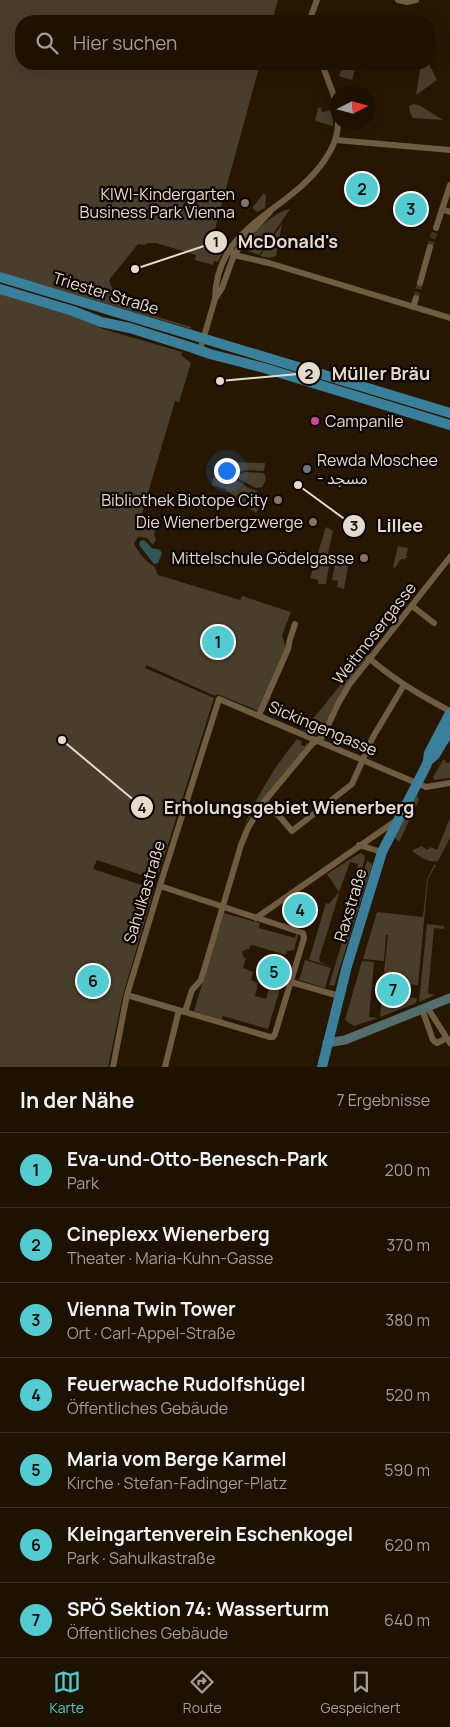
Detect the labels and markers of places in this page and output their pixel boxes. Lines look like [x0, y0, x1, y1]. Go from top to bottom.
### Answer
pin: 2 [346, 170, 378, 208]
place label: KIWI-Kindergarten Business Park Vienna [80, 183, 235, 223]
pin: 3 [395, 190, 427, 228]
marker: KIWI-Kindergarten Business Park Vienna [239, 197, 251, 209]
callout: McDonald's [203, 225, 348, 258]
callout: Müller Bräu [297, 357, 440, 390]
place label: Campanile [325, 410, 404, 432]
marker: Campanile [309, 415, 321, 427]
place label: Rewda Moschee - مسجد [317, 449, 438, 489]
marker: Rewda Moschee - مسجد [301, 463, 313, 475]
place label: Bibliothek Biotope City [101, 489, 269, 511]
marker: Bibliothek Biotope City [272, 494, 284, 506]
callout: Lillee [342, 509, 433, 542]
place label: Die Wienerbergzwerge [136, 511, 303, 533]
marker: Die Wienerbergzwerge [307, 516, 319, 528]
place label: Mittelschule Gödelgasse [171, 547, 354, 569]
marker: Mittelschule Gödelgasse [358, 552, 370, 564]
pin: 1 [202, 623, 234, 661]
callout: Erholungsgebiet Wienerberg [129, 791, 425, 824]
pin: 4 [284, 891, 316, 929]
pin: 5 [258, 953, 290, 991]
pin: 6 [77, 962, 109, 1000]
pin: 7 [377, 971, 409, 1009]

